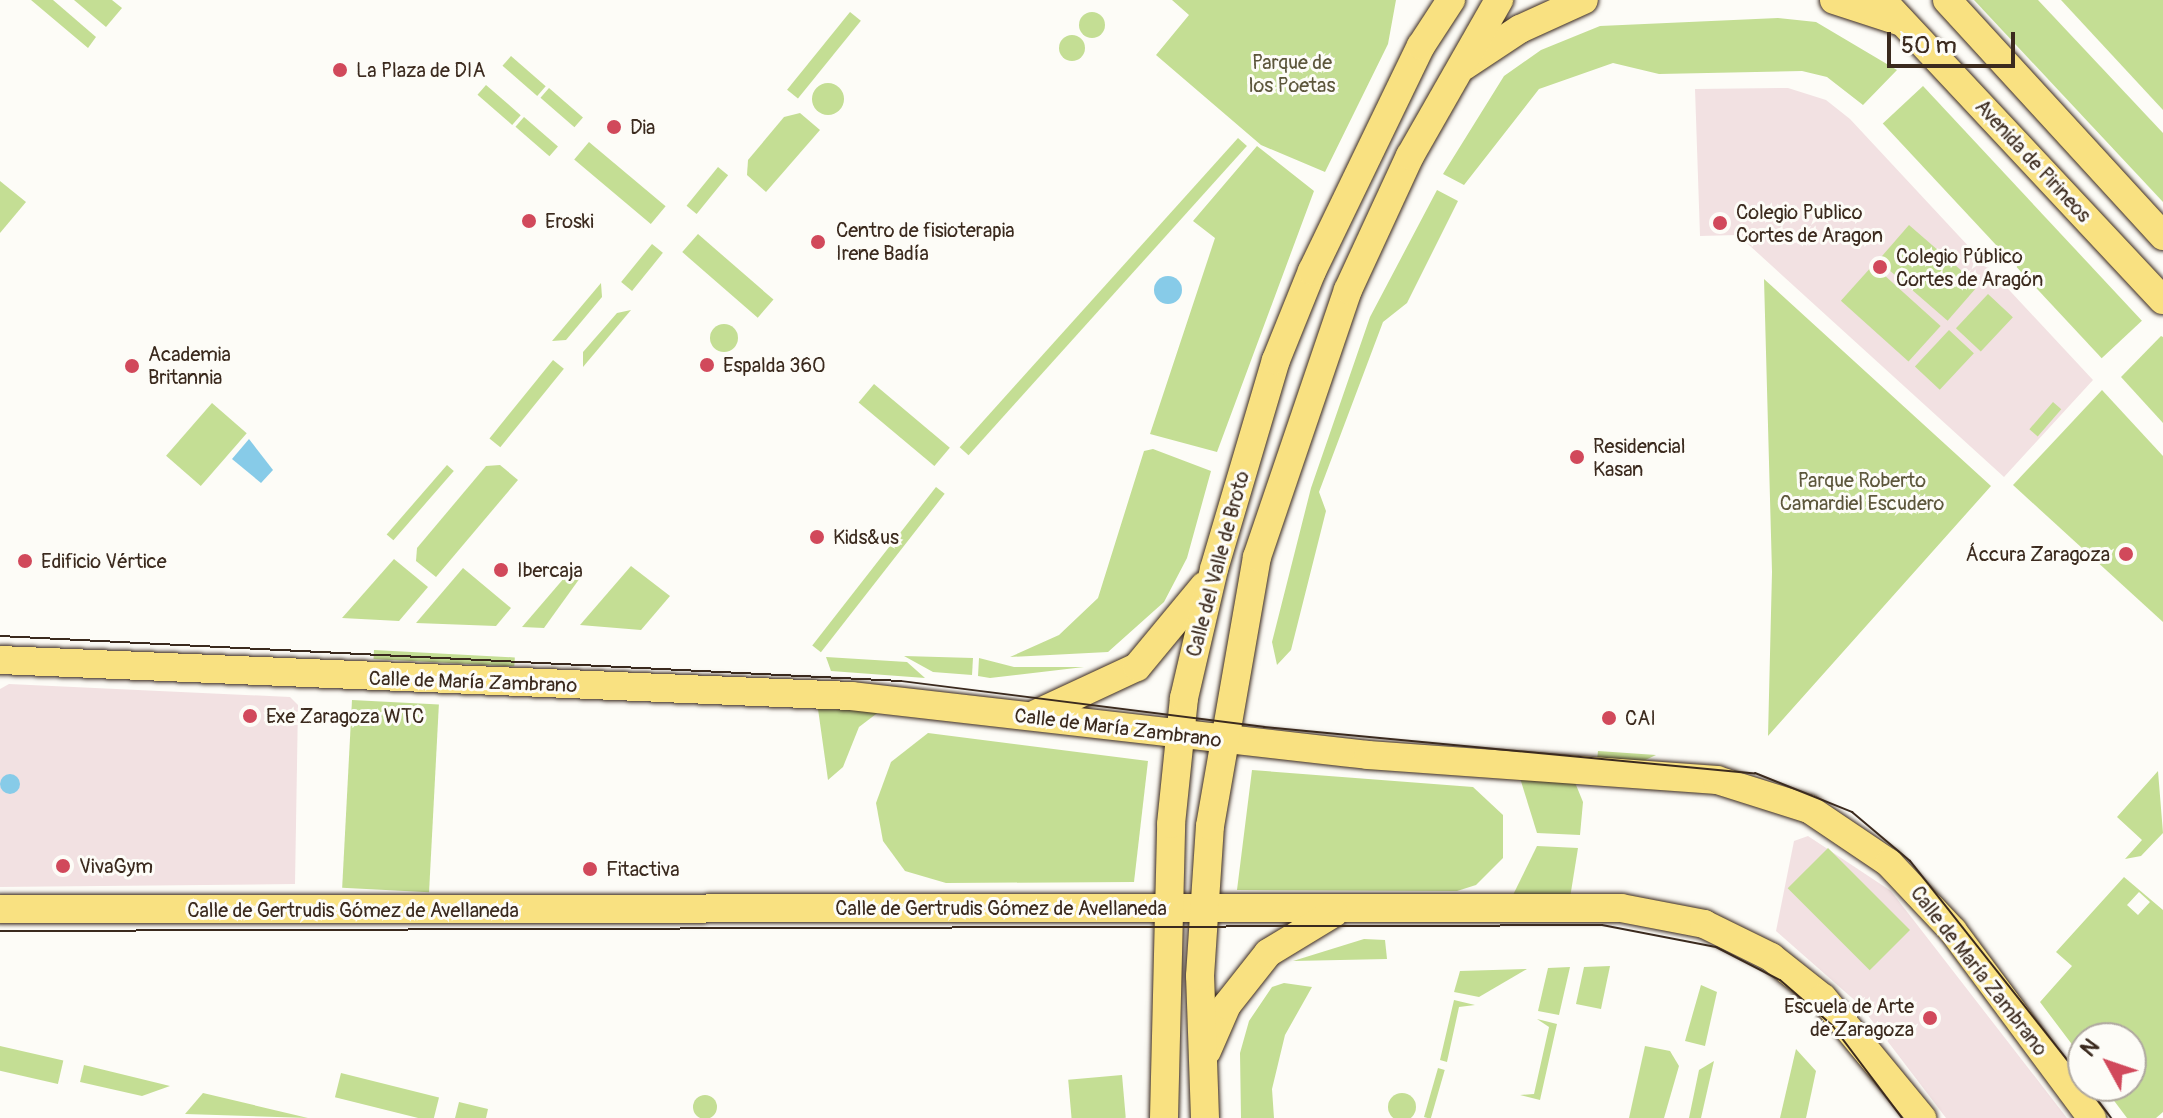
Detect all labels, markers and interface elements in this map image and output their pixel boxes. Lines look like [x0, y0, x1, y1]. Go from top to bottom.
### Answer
scale bar [1891, 16, 2019, 66]
text: 50 m [1901, 31, 1957, 60]
park label: Parque de los Poetas [1249, 50, 1335, 97]
place label: La Plaza de DIA [356, 58, 485, 82]
marker: La Plaza de DIA [331, 61, 349, 79]
street label: Avenida de Pirineos [1970, 95, 2096, 227]
place label: Dia [630, 115, 655, 139]
marker: Dia [605, 118, 623, 136]
place label: Colegio Publico Cortes de Aragon [1736, 200, 1883, 247]
place label: Eroski [545, 209, 594, 233]
marker: Eroski [520, 212, 538, 230]
marker: Colegio Publico Cortes de Aragon [1711, 214, 1729, 232]
place label: Centro de fisioterapia Irene Badía [836, 218, 1015, 265]
marker: Centro de fisioterapia Irene Badía [807, 231, 829, 253]
place label: Colegio Público Cortes de Aragón [1896, 244, 2043, 291]
marker: Colegio Público Cortes de Aragón [1871, 258, 1889, 276]
place label: Academia Britannia [148, 342, 231, 389]
place label: Espalda 360 [723, 353, 826, 377]
marker: Espalda 360 [698, 356, 716, 374]
marker: Academia Britannia [123, 357, 141, 375]
place label: Residencial Kasan [1593, 434, 1685, 481]
marker: Residencial Kasan [1568, 448, 1586, 466]
street label: Calle del Valle de Broto [1182, 469, 1254, 659]
park label: Parque Roberto Camardiel Escudero [1780, 469, 1944, 516]
place label: Kids&us [833, 525, 899, 549]
marker: Kids&us [808, 528, 826, 546]
place label: Áccura Zaragoza [1965, 542, 2110, 566]
marker: Áccura Zaragoza [2117, 545, 2135, 563]
place label: Edificio Vértice [41, 549, 167, 573]
marker: Edificio Vértice [16, 552, 34, 570]
place label: Ibercaja [517, 558, 583, 582]
marker: Ibercaja [492, 561, 510, 579]
street label: Calle de María Zambrano [368, 666, 578, 698]
street label: Calle de María Zambrano [1013, 703, 1223, 753]
place label: Exe Zaragoza WTC [266, 704, 424, 728]
place label: CAI [1625, 706, 1656, 730]
marker: Exe Zaragoza WTC [241, 707, 259, 725]
marker: CAI [1600, 709, 1618, 727]
place label: VivaGym [79, 854, 153, 878]
marker: VivaGym [54, 857, 72, 875]
place label: Fitactiva [606, 857, 680, 881]
marker: Fitactiva [581, 860, 599, 878]
street label: Calle de María Zambrano [1905, 881, 2053, 1061]
street label: Calle de Gertrudis Gómez de Avellaneda [835, 896, 1167, 920]
street label: Calle de Gertrudis Gómez de Avellaneda [187, 898, 519, 922]
place label: Escuela de Arte de Zaragoza [1784, 994, 1914, 1041]
marker: Escuela de Arte de Zaragoza [1921, 1009, 1939, 1027]
north arrow [2067, 1022, 2147, 1102]
text: N [2075, 1033, 2106, 1063]

